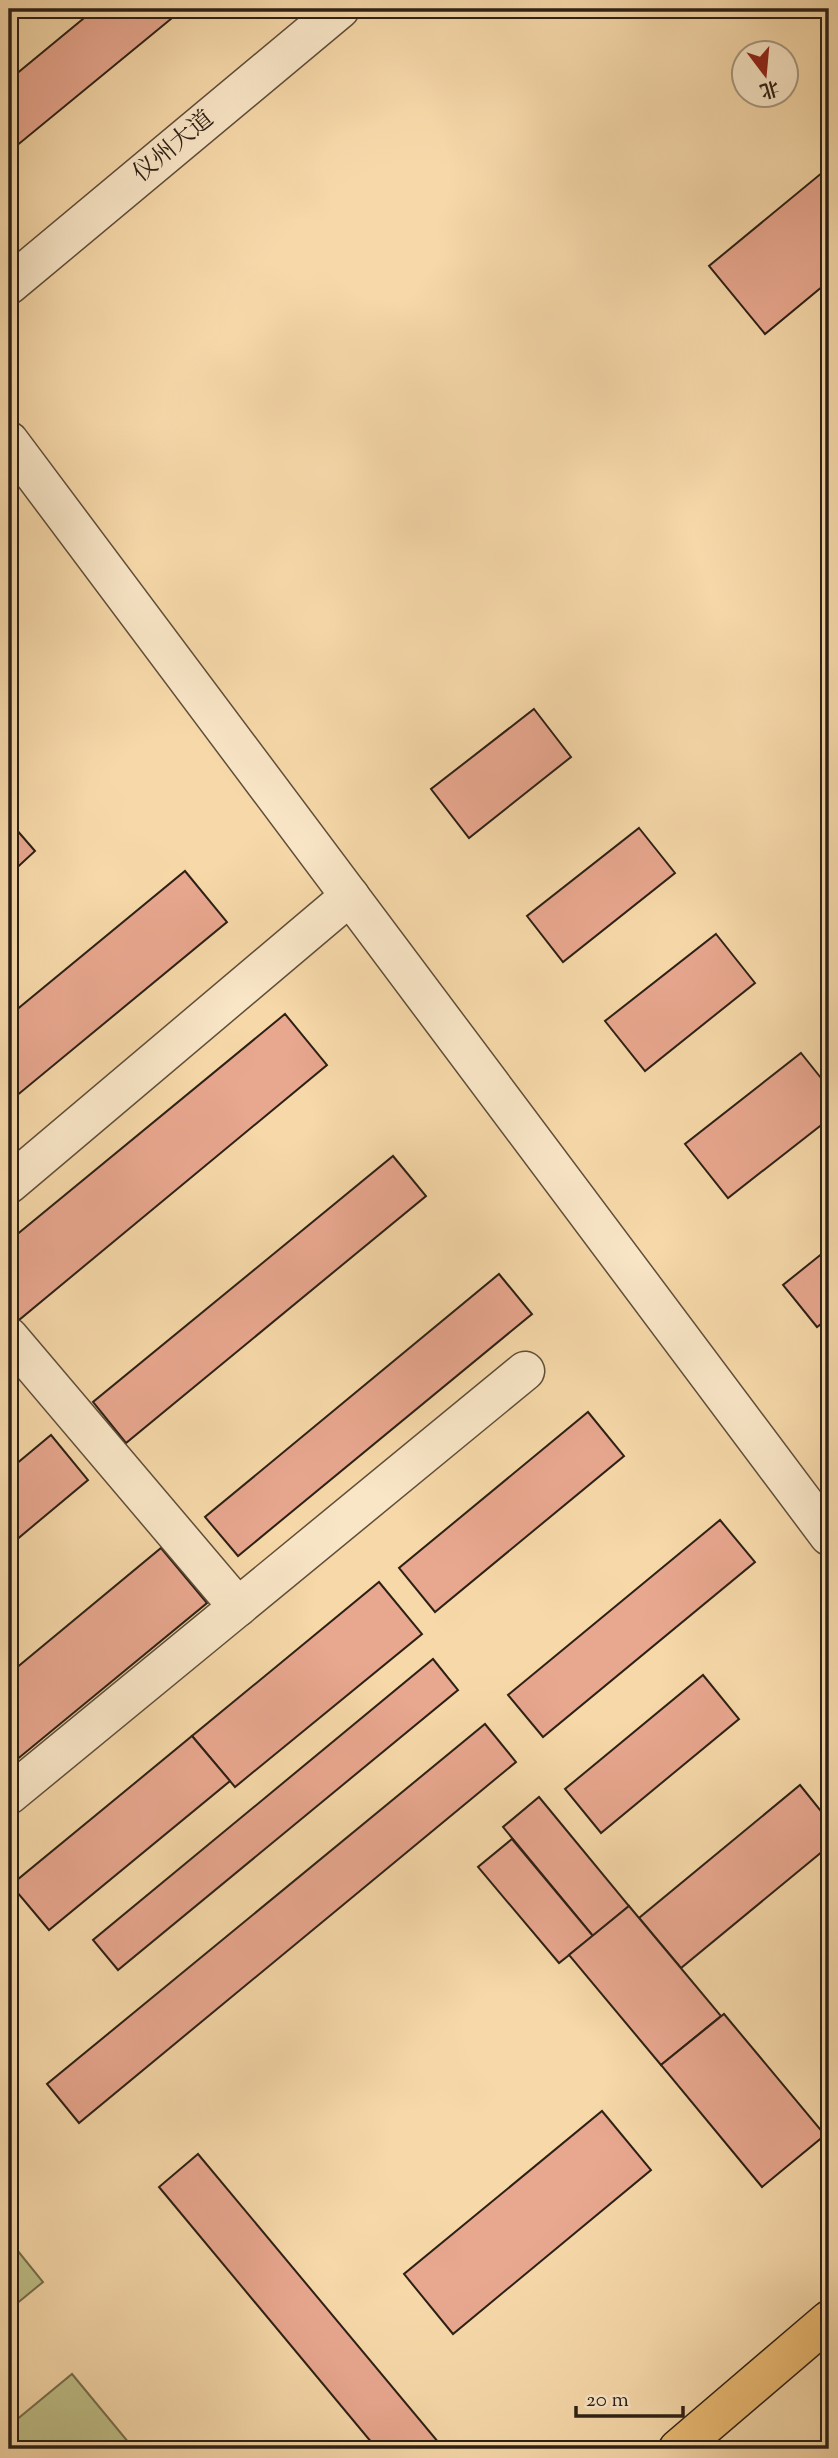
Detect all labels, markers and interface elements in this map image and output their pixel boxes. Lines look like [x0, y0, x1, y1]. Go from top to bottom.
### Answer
north arrow [730, 38, 800, 108]
text: 北 [756, 72, 782, 104]
street label: 仪州大道 [126, 103, 222, 191]
scale bar [576, 2374, 682, 2418]
text: 20 m [586, 2386, 629, 2416]

